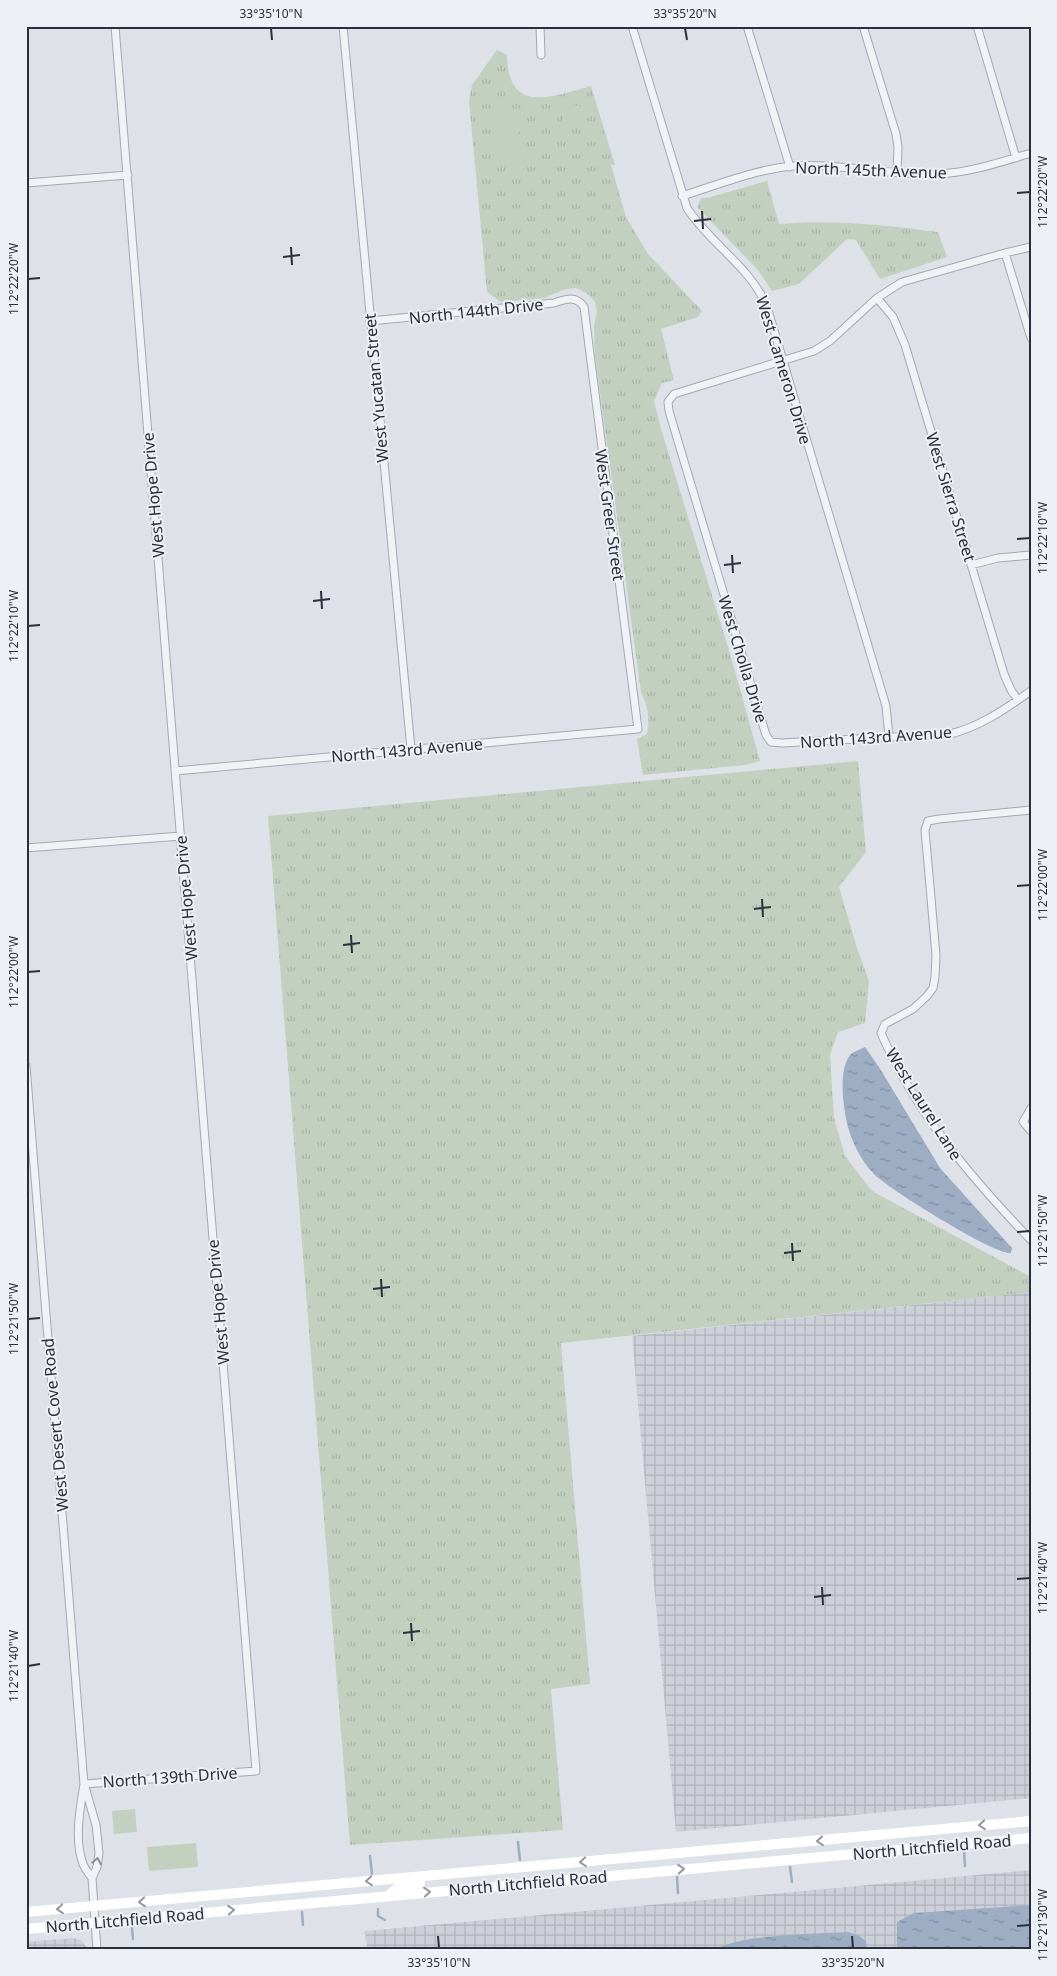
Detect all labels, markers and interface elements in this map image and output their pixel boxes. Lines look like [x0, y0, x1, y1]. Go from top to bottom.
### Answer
text: 33°35'10"N [239, 5, 303, 22]
text: 33°35'20"N [653, 5, 717, 22]
street label: North 145th Avenue [795, 156, 947, 184]
text: 112°22'20"W [1034, 156, 1051, 228]
text: 112°22'20"W [5, 243, 22, 315]
street label: North 144th Drive [408, 293, 544, 329]
street label: West Cameron Drive [751, 293, 817, 447]
street label: West Yucatan Street [358, 312, 393, 464]
street label: West Sierra Street [921, 430, 981, 564]
street label: West Hope Drive [137, 432, 169, 558]
street label: West Greer Street [590, 448, 630, 582]
text: 112°22'10"W [1034, 502, 1051, 574]
text: 112°22'10"W [5, 590, 22, 662]
street label: West Cholla Drive [713, 593, 773, 725]
street label: North 143rd Avenue [799, 721, 953, 753]
street label: North 143rd Avenue [330, 732, 484, 768]
street label: West Hope Drive [170, 835, 202, 961]
text: 112°22'00"W [1034, 849, 1051, 921]
text: 112°22'00"W [5, 936, 22, 1008]
street label: West Laurel Lane [881, 1044, 967, 1164]
text: 112°21'50"W [1034, 1195, 1051, 1267]
street label: West Hope Drive [202, 1239, 234, 1365]
text: 112°21'50"W [5, 1283, 22, 1355]
street label: West Desert Cove Road [36, 1337, 74, 1513]
text: 112°21'40"W [1034, 1542, 1051, 1614]
text: 112°21'40"W [5, 1630, 22, 1702]
street label: North 139th Drive [102, 1761, 238, 1793]
one-way arrow [978, 1820, 986, 1831]
street label: North Litchfield Road [852, 1829, 1012, 1865]
one-way arrow [816, 1835, 824, 1846]
one-way arrow [579, 1856, 587, 1867]
one-way arrow [91, 1857, 102, 1865]
one-way arrow [677, 1864, 685, 1875]
street label: North Litchfield Road [448, 1865, 608, 1901]
one-way arrow [364, 1875, 372, 1886]
one-way arrow [424, 1887, 432, 1898]
text: 112°21'30"W [1034, 1889, 1051, 1961]
one-way arrow [138, 1896, 146, 1907]
street label: North Litchfield Road [45, 1902, 205, 1938]
one-way arrow [56, 1904, 64, 1915]
one-way arrow [227, 1905, 235, 1916]
text: 33°35'10"N [407, 1954, 471, 1971]
text: 33°35'20"N [821, 1954, 885, 1971]

